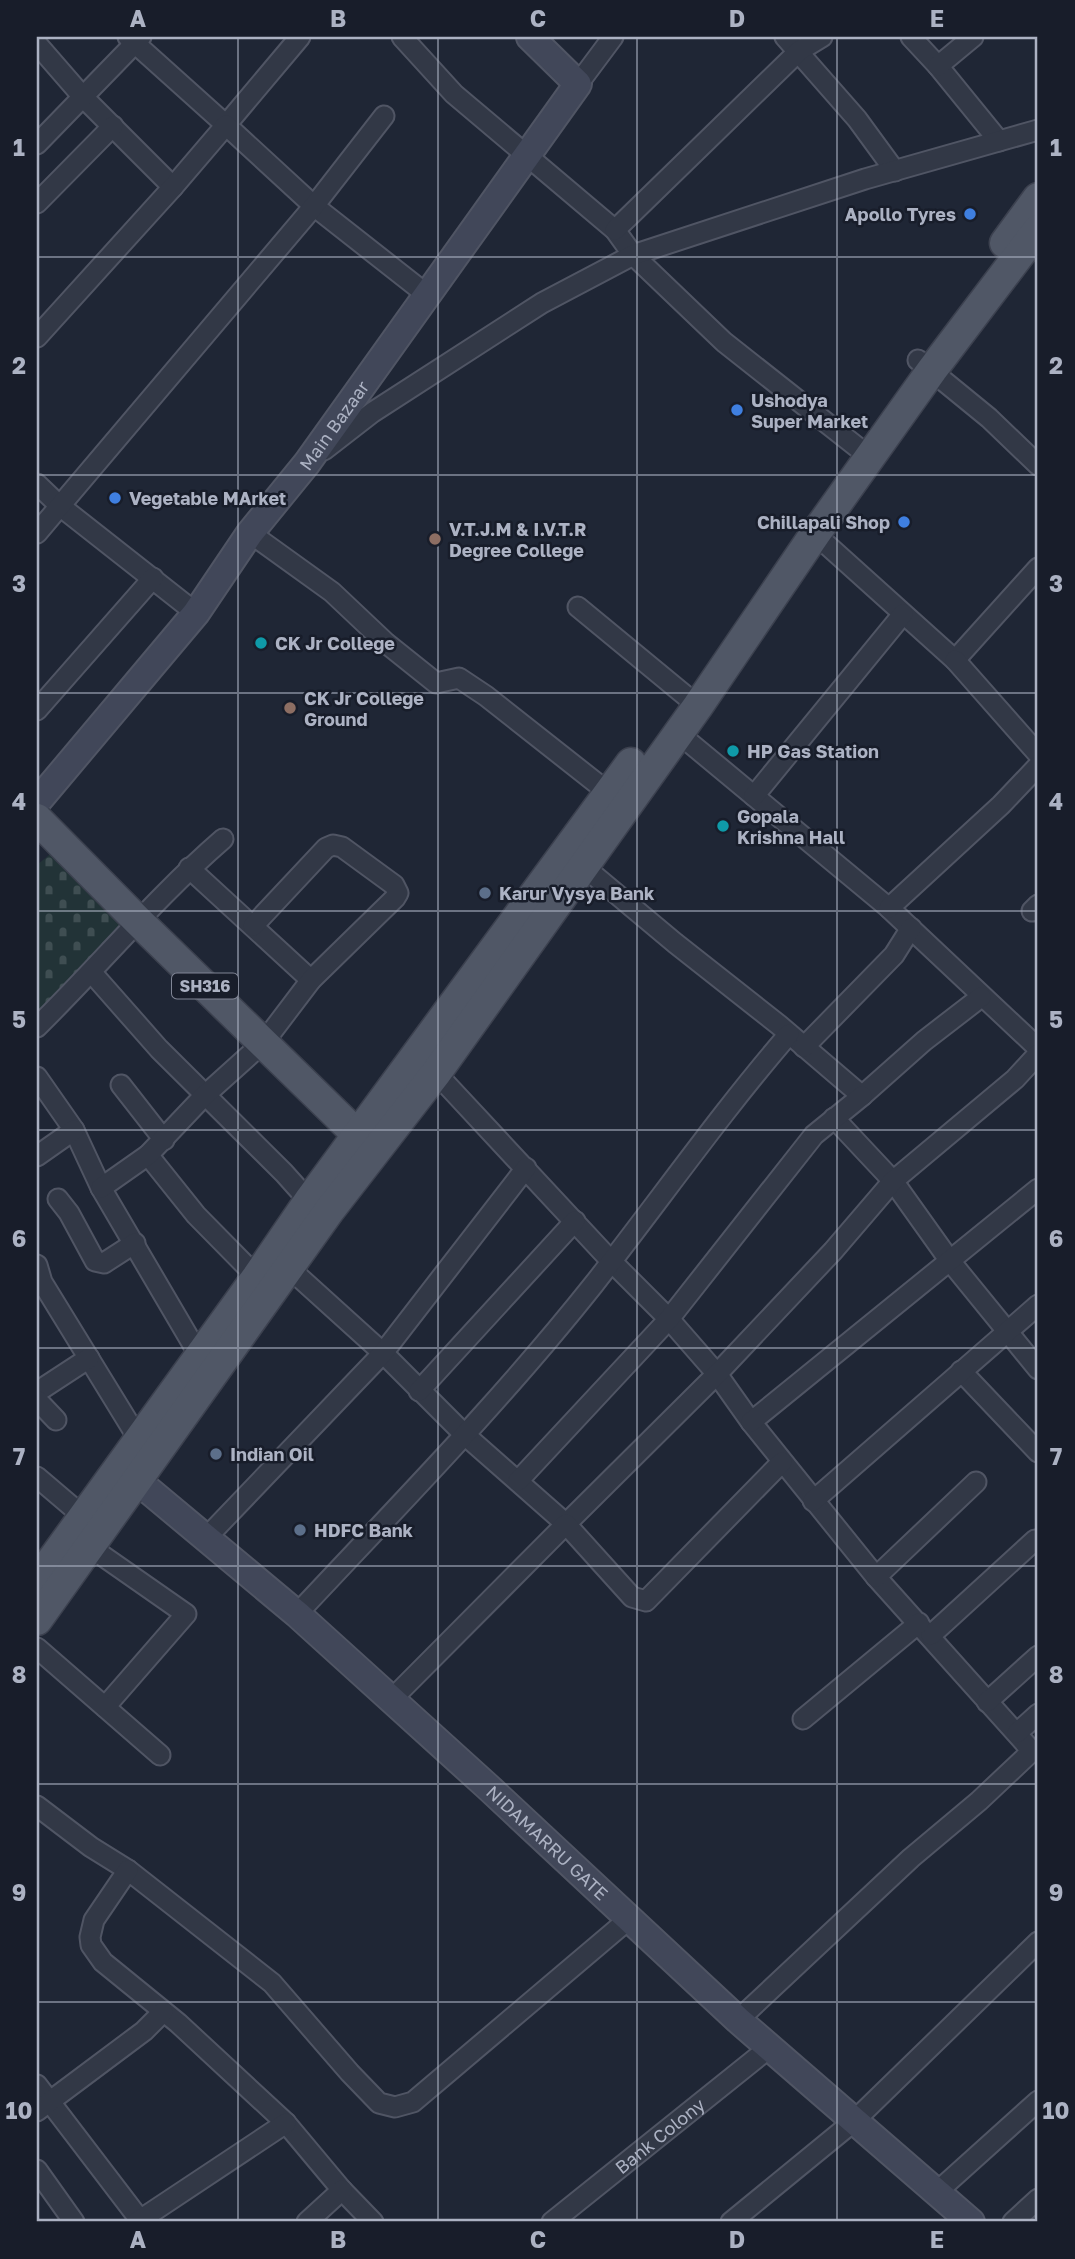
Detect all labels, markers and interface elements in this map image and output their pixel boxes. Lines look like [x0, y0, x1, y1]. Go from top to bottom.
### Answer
text: A [130, 4, 147, 32]
text: B [330, 4, 346, 32]
text: C [530, 4, 546, 32]
text: D [729, 4, 745, 32]
text: E [930, 4, 944, 32]
text: 1 [13, 133, 25, 161]
text: 1 [1050, 133, 1062, 161]
place label: Apollo Tyres [845, 203, 956, 225]
marker: Apollo Tyres [962, 206, 978, 222]
text: 2 [12, 351, 26, 379]
text: 2 [1049, 351, 1063, 379]
street label: Main Bazaar [294, 376, 373, 474]
place label: Ushodya Super Market [751, 389, 868, 432]
marker: Ushodya Super Market [729, 402, 745, 418]
place label: Vegetable MArket [129, 487, 286, 509]
marker: Vegetable MArket [107, 490, 123, 506]
place label: Chillapali Shop [757, 511, 890, 533]
marker: Chillapali Shop [896, 514, 912, 530]
place label: V.T.J.M & I.V.T.R Degree College [449, 518, 587, 561]
marker: V.T.J.M & I.V.T.R Degree College [427, 531, 443, 547]
text: 3 [12, 569, 26, 597]
text: 3 [1049, 569, 1063, 597]
place label: CK Jr College [275, 632, 395, 654]
marker: CK Jr College [253, 635, 269, 651]
place label: CK Jr College Ground [304, 687, 424, 730]
marker: CK Jr College Ground [282, 700, 298, 716]
place label: HP Gas Station [747, 740, 879, 762]
marker: HP Gas Station [725, 743, 741, 759]
text: 4 [12, 787, 26, 815]
text: 4 [1049, 787, 1063, 815]
place label: Gopala Krishna Hall [737, 805, 845, 848]
marker: Gopala Krishna Hall [715, 818, 731, 834]
place label: Karur Vysya Bank [499, 882, 655, 904]
marker: Karur Vysya Bank [477, 885, 493, 901]
road number: SH316 [172, 974, 238, 998]
text: 5 [12, 1005, 26, 1033]
text: 5 [1049, 1005, 1063, 1033]
text: 6 [12, 1224, 26, 1252]
text: 6 [1049, 1224, 1063, 1252]
text: 7 [13, 1442, 25, 1470]
text: 7 [1050, 1442, 1062, 1470]
place label: Indian Oil [230, 1443, 314, 1465]
marker: Indian Oil [208, 1446, 224, 1462]
place label: HDFC Bank [314, 1519, 414, 1541]
marker: HDFC Bank [292, 1522, 308, 1538]
text: 8 [12, 1660, 26, 1688]
text: 8 [1049, 1660, 1063, 1688]
street label: NIDAMARRU GATE [482, 1780, 613, 1904]
text: 9 [12, 1878, 26, 1906]
text: 9 [1049, 1878, 1063, 1906]
street label: Bank Colony [611, 2093, 709, 2178]
text: 10 [6, 2096, 32, 2124]
text: 10 [1043, 2096, 1069, 2124]
text: A [130, 2225, 147, 2253]
text: B [330, 2225, 346, 2253]
text: C [530, 2225, 546, 2253]
text: D [729, 2225, 745, 2253]
text: E [930, 2225, 944, 2253]

